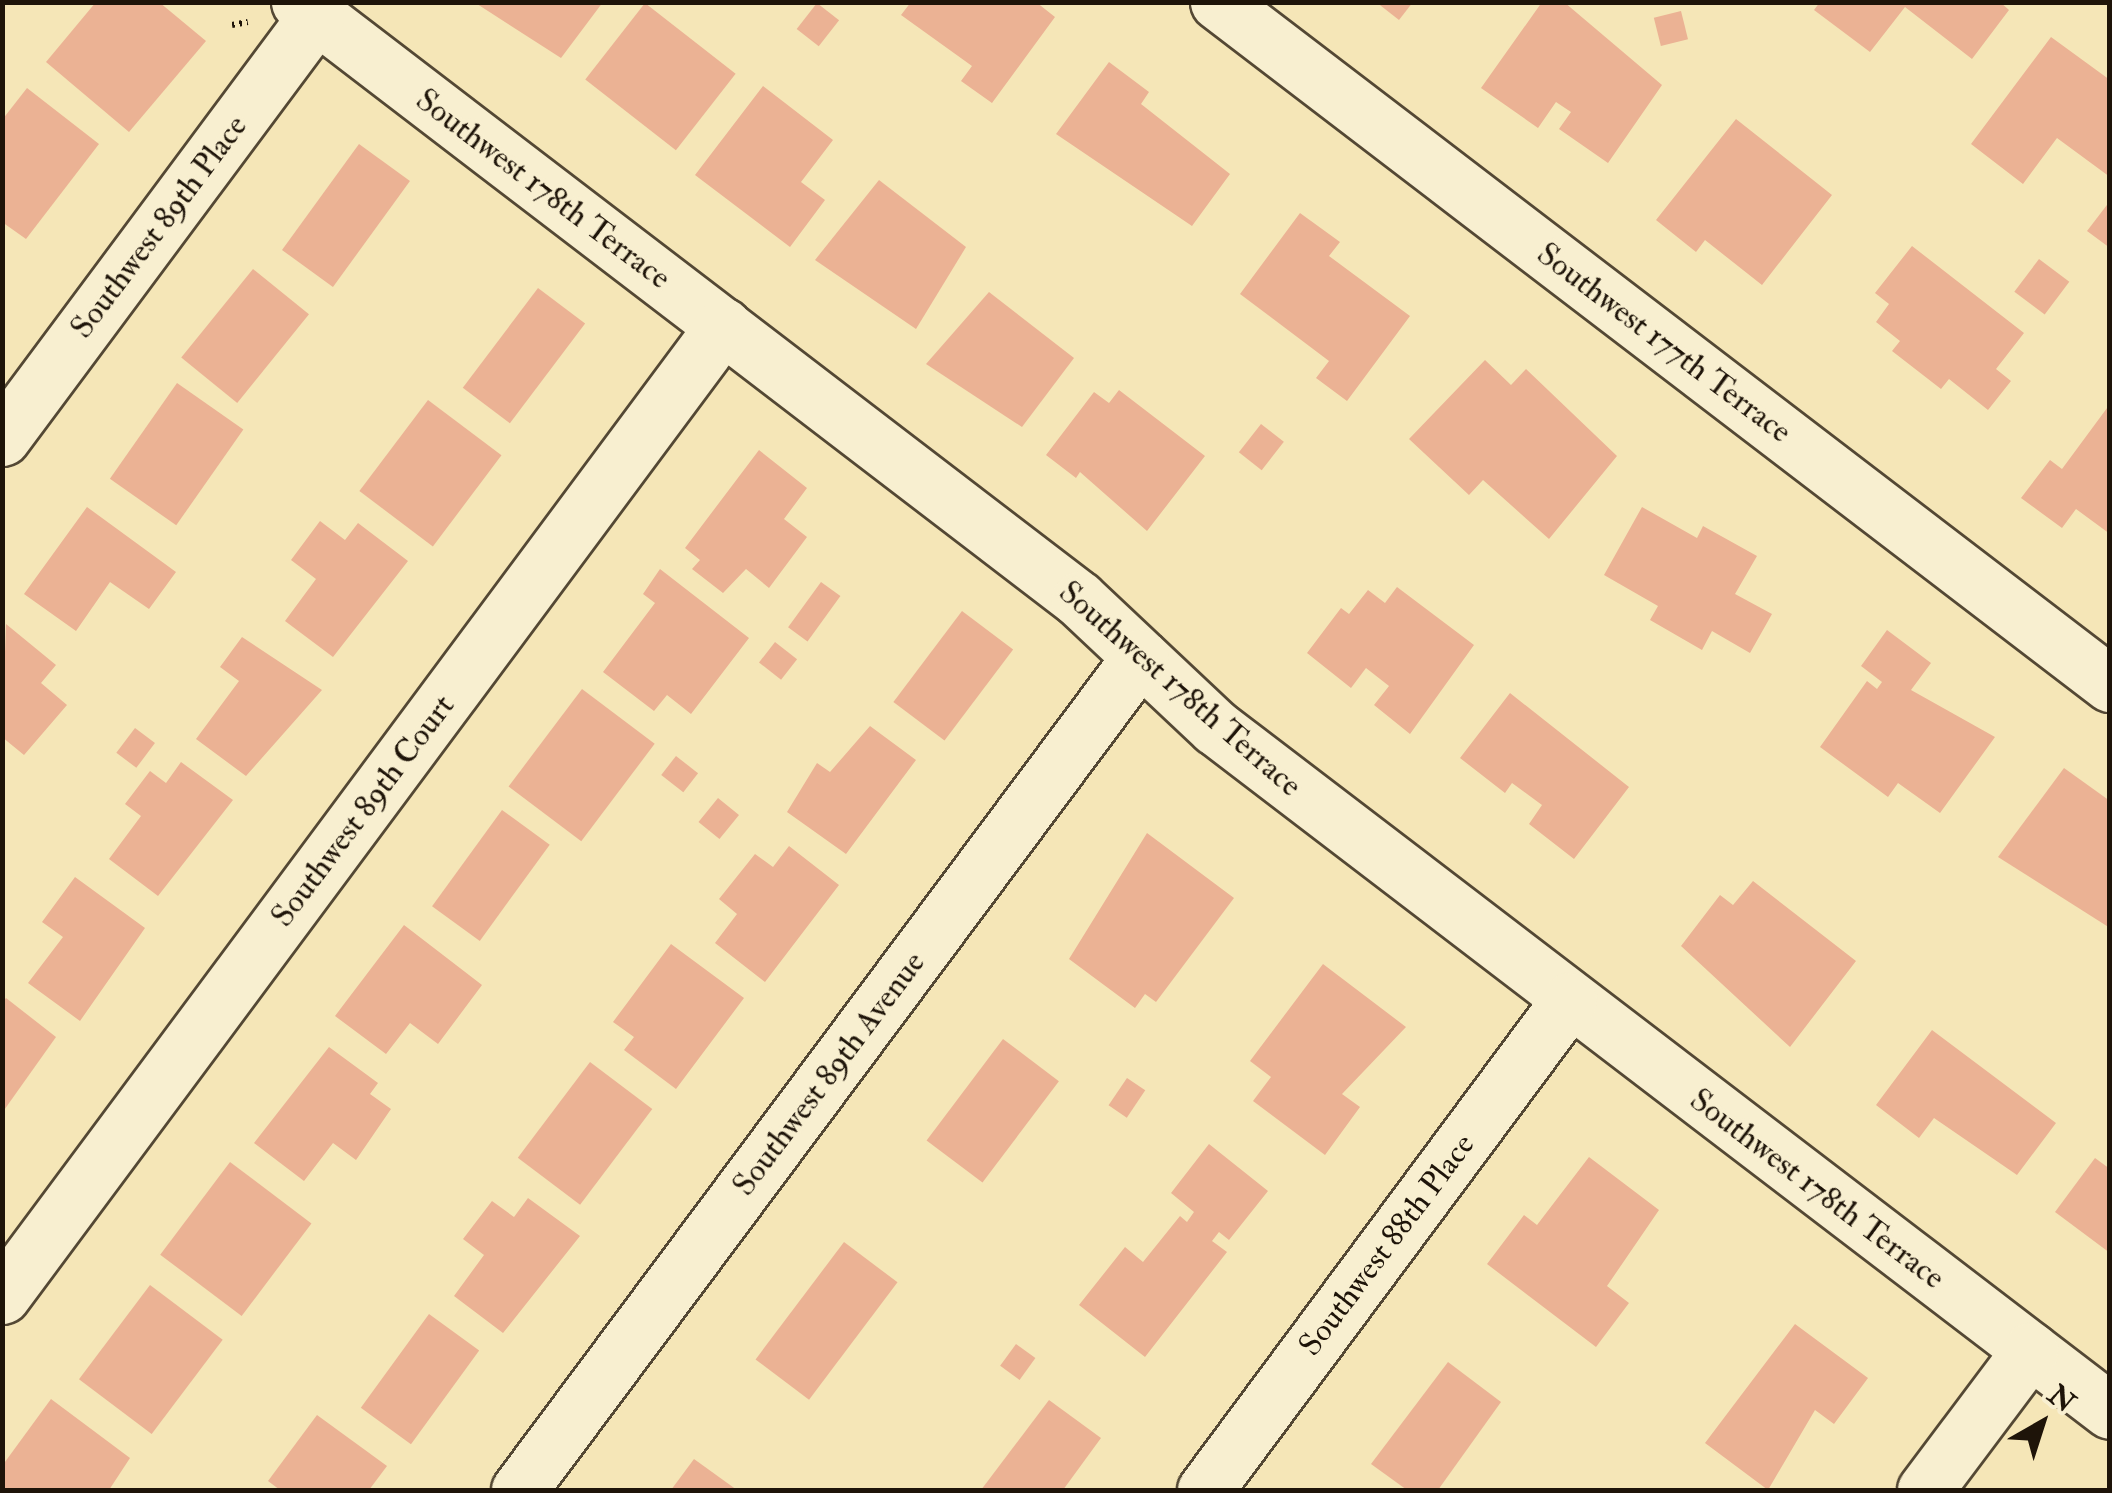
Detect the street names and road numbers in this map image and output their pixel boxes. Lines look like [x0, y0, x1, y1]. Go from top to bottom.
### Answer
street label: Southwest 178th Terrace [408, 81, 678, 297]
street label: Southwest 89th Place [63, 108, 255, 346]
street label: Southwest 177th Terrace [1529, 235, 1799, 451]
street label: Southwest 178th Terrace [1051, 573, 1309, 805]
street label: Southwest 89th Court [263, 687, 463, 935]
street label: Southwest 89th Avenue [725, 945, 933, 1203]
street label: Southwest 178th Terrace [1682, 1081, 1952, 1297]
street label: Southwest 88th Place [1291, 1127, 1483, 1363]

